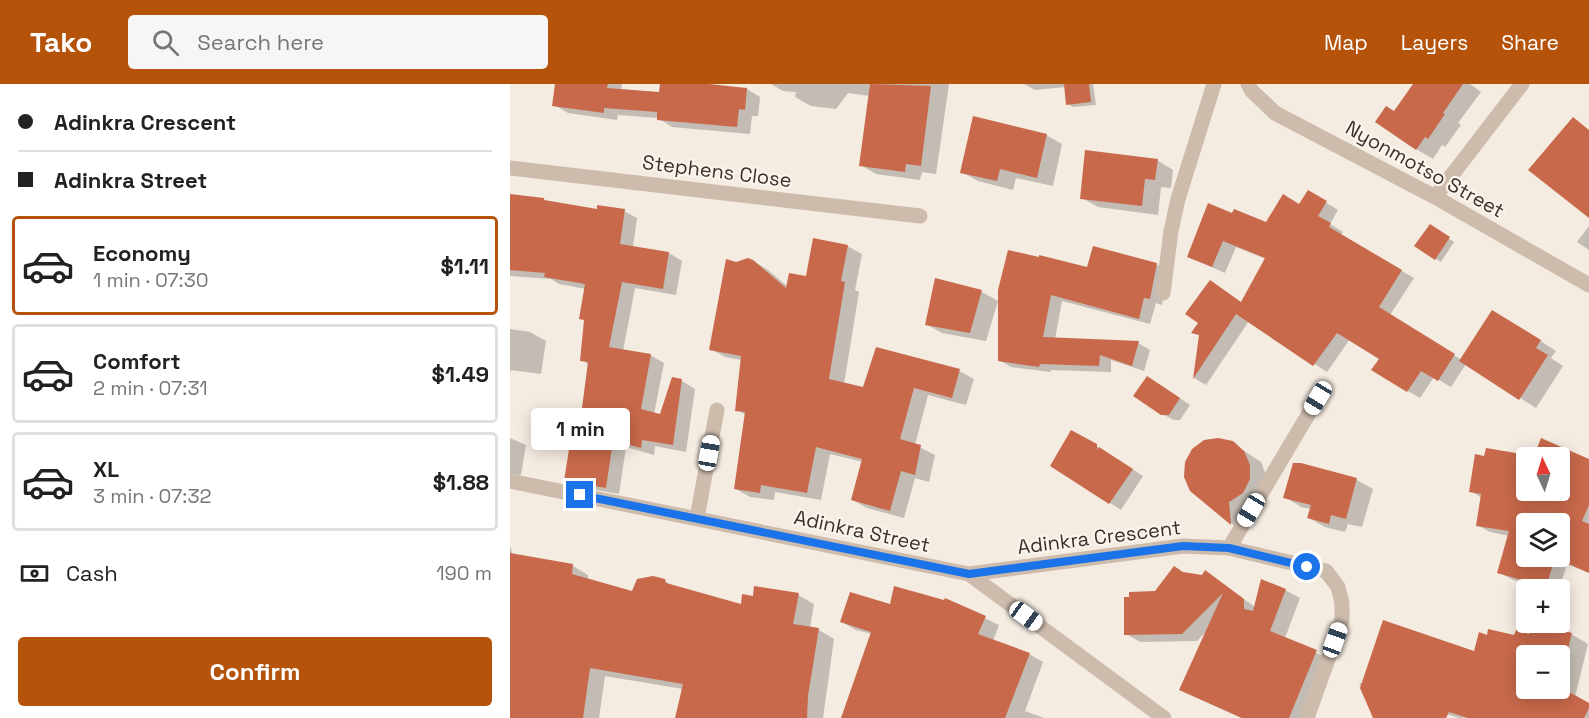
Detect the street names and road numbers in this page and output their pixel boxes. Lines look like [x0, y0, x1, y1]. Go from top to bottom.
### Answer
street label: Nyonmotso Street [1341, 115, 1509, 223]
street label: Stephens Close [641, 149, 793, 193]
street label: Adinkra Street [792, 504, 932, 558]
street label: Adinkra Crescent [1016, 514, 1182, 560]

